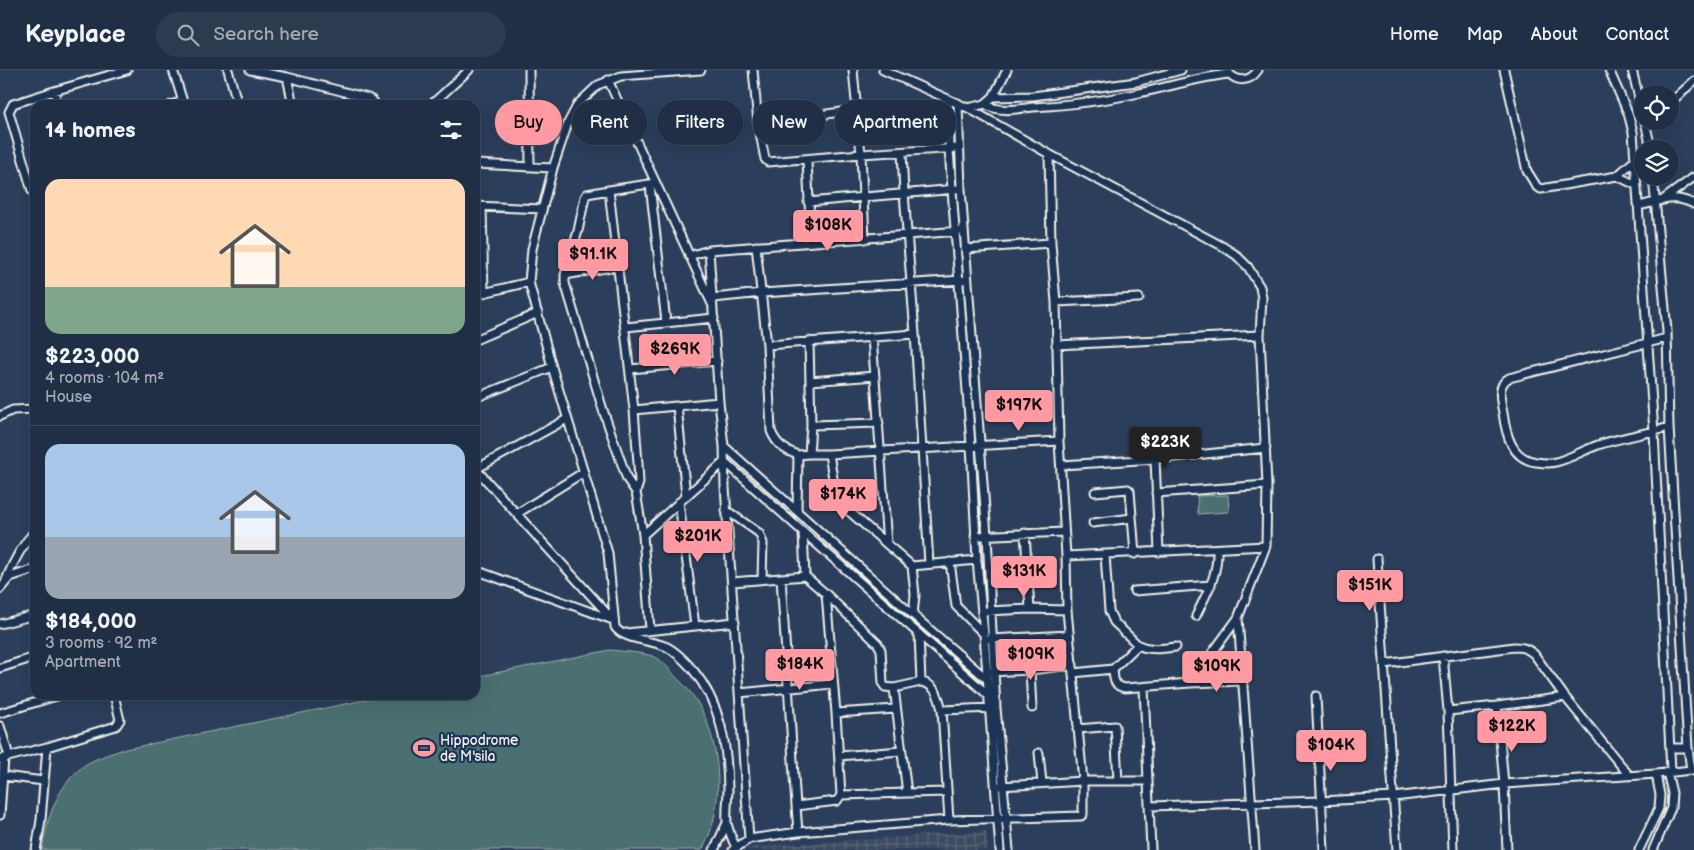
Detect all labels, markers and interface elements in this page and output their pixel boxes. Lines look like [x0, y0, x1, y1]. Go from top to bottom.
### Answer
search box [156, 12, 506, 57]
text: Keyplace [25, 20, 126, 49]
icon: search [174, 21, 202, 49]
text: Search here [214, 23, 319, 46]
text: Home [1390, 24, 1439, 45]
text: Map [1467, 24, 1503, 45]
text: About [1531, 24, 1578, 45]
text: Contact [1606, 24, 1669, 45]
map controls [1634, 85, 1679, 185]
button: locate [1634, 85, 1679, 130]
chip: Buy [495, 100, 562, 145]
chip: Rent [572, 100, 647, 145]
chip: Filters [657, 100, 743, 145]
chip: New [753, 100, 825, 145]
chip: Apartment [835, 100, 956, 145]
icon: filters [437, 116, 465, 144]
text: 14 homes [45, 118, 136, 143]
button: layers [1634, 140, 1679, 185]
pin: $108K [793, 210, 863, 252]
icon: home [210, 211, 300, 301]
text: $108K [804, 216, 852, 235]
pin: $91.1K [552, 238, 634, 281]
text: $91.1K [569, 245, 617, 264]
pin: $269K [640, 334, 710, 376]
text: $269K [650, 340, 700, 359]
text: $223,000 [45, 344, 140, 369]
text: 4 rooms · 104 m² [45, 369, 164, 388]
text: House [45, 388, 92, 407]
pin: $197K [984, 390, 1054, 432]
text: $197K [996, 396, 1042, 415]
pin: $223K [1130, 426, 1200, 469]
text: $223K [1140, 433, 1190, 452]
icon: home [210, 477, 300, 567]
pin: $174K [808, 478, 878, 521]
text: $174K [820, 485, 866, 504]
pin: $201K [663, 520, 733, 563]
text: $201K [674, 527, 722, 546]
pin: $131K [989, 556, 1059, 598]
text: $131K [1002, 562, 1046, 581]
pin: $151K [1335, 570, 1405, 612]
text: $151K [1348, 576, 1392, 595]
text: $184,000 [45, 609, 137, 634]
text: 3 rooms · 92 m² [45, 634, 158, 653]
pin: $109K [996, 638, 1066, 681]
text: $109K [1007, 645, 1055, 664]
pin: $184K [765, 648, 835, 691]
pin: $109K [1182, 650, 1252, 693]
text: Apartment [45, 653, 121, 672]
text: $184K [776, 655, 824, 674]
text: $109K [1193, 657, 1241, 676]
pin: $122K [1477, 710, 1547, 753]
text: $122K [1488, 717, 1536, 736]
pin: $104K [1296, 730, 1366, 772]
place label: Hippodrome de M'sila [440, 732, 518, 765]
sports icon: Hippodrome de M'sila [411, 735, 437, 761]
text: $104K [1307, 736, 1355, 755]

